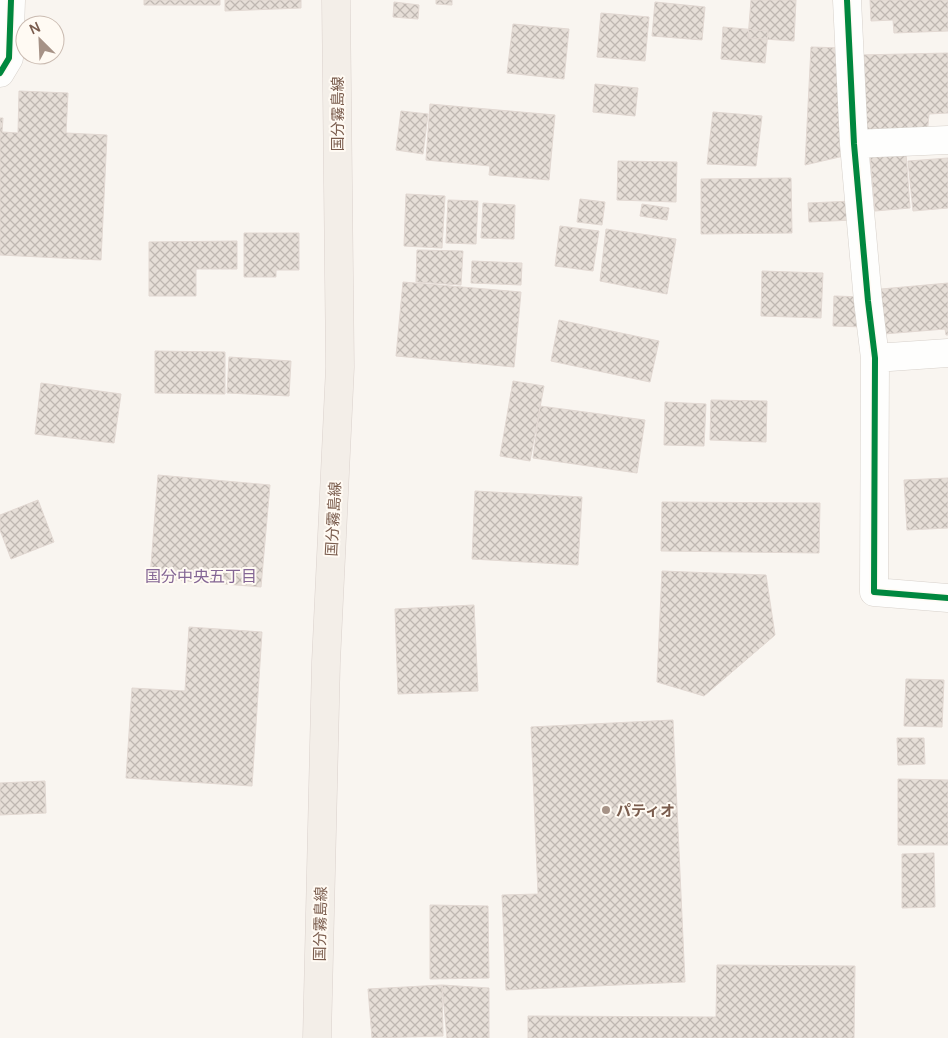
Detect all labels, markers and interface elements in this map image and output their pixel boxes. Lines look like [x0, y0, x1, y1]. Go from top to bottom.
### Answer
north arrow [15, 15, 65, 65]
text: N [26, 17, 43, 38]
street label: 国分霧島線 [327, 76, 348, 152]
street label: 国分霧島線 [321, 481, 345, 557]
district label: 国分中央五丁目 [145, 565, 257, 587]
place label: パティオ [616, 800, 675, 821]
marker: パティオ [600, 804, 612, 816]
street label: 国分霧島線 [309, 886, 331, 962]

